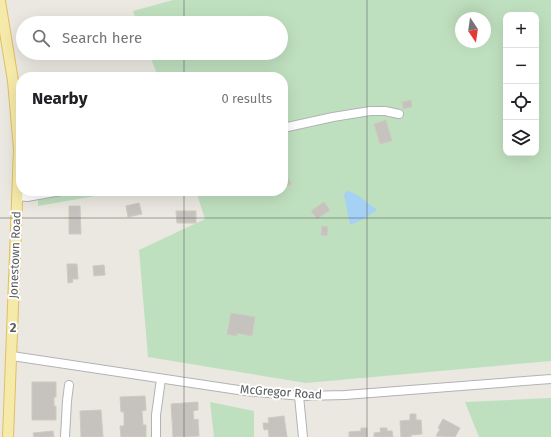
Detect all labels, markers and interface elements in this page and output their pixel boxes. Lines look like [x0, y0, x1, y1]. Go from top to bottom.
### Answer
north arrow [455, 12, 491, 48]
map controls [503, 12, 539, 156]
button: + [503, 12, 539, 48]
search box [16, 16, 288, 60]
icon: search [30, 27, 52, 49]
text: Search here [62, 29, 142, 47]
button: − [503, 48, 539, 84]
button: locate [503, 84, 539, 120]
text: Nearby [32, 88, 87, 109]
text: 0 results [221, 91, 272, 106]
button: layers [503, 120, 539, 156]
street label: Jonestown Road [6, 211, 24, 299]
text: 2 [10, 320, 17, 335]
street label: McGregor Road [240, 382, 322, 402]

